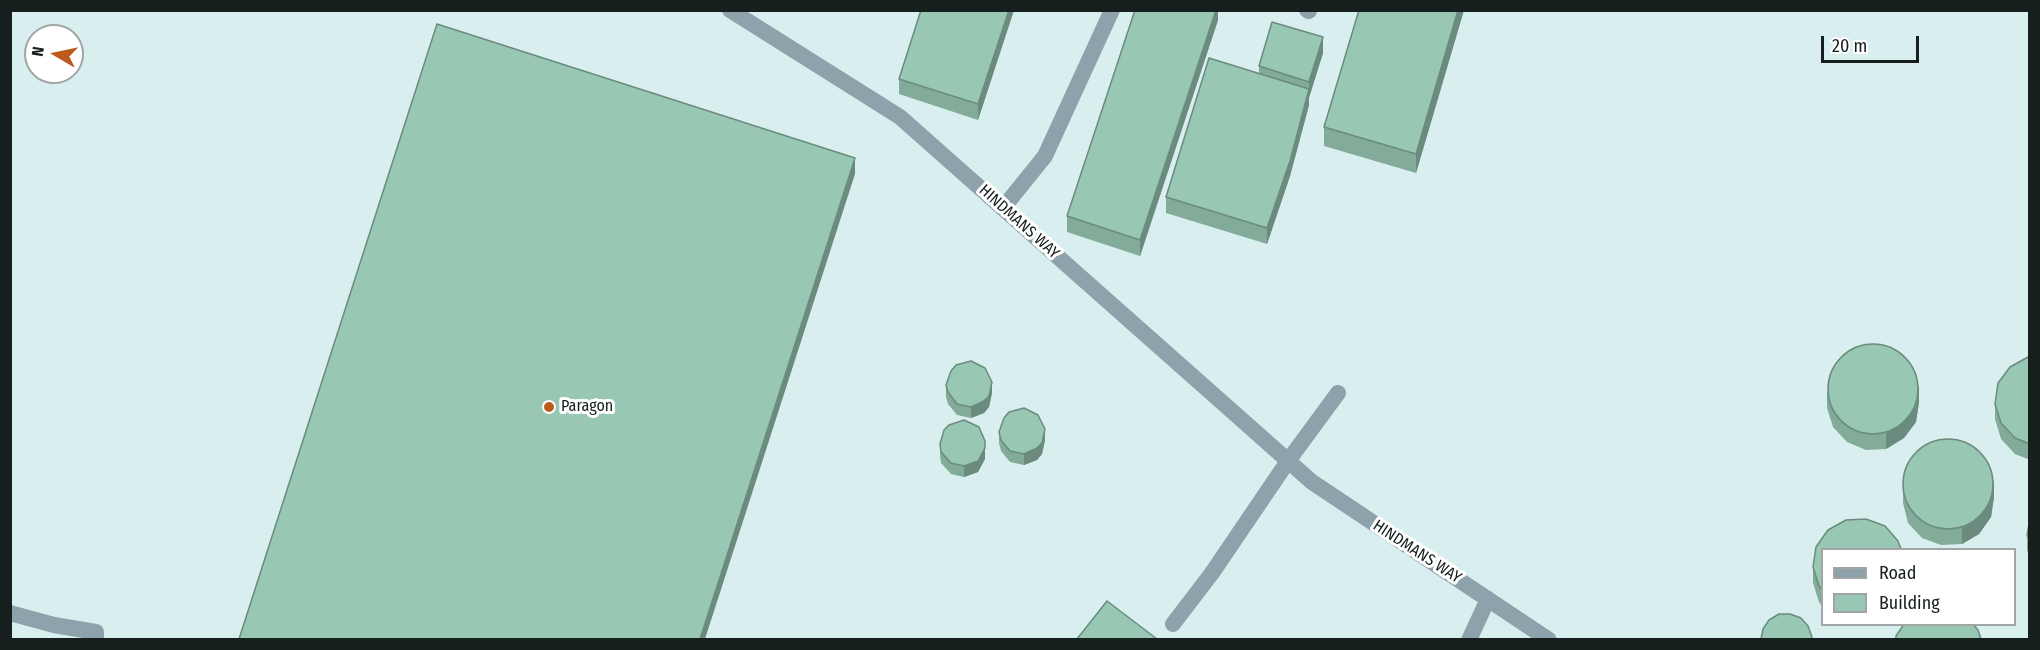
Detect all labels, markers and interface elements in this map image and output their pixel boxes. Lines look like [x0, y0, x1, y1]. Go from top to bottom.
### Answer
north arrow [24, 24, 84, 84]
scale bar [1824, 24, 1922, 62]
text: 20 m [1832, 35, 1867, 57]
text: N [28, 45, 48, 58]
street label: HINDMANS WAY [975, 181, 1063, 263]
place label: Paragon [561, 397, 613, 417]
marker: Paragon [542, 400, 556, 414]
street label: HINDMANS WAY [1369, 516, 1465, 588]
legend [1821, 548, 2016, 626]
text: Road [1879, 562, 1916, 584]
text: Building [1879, 592, 1940, 614]

